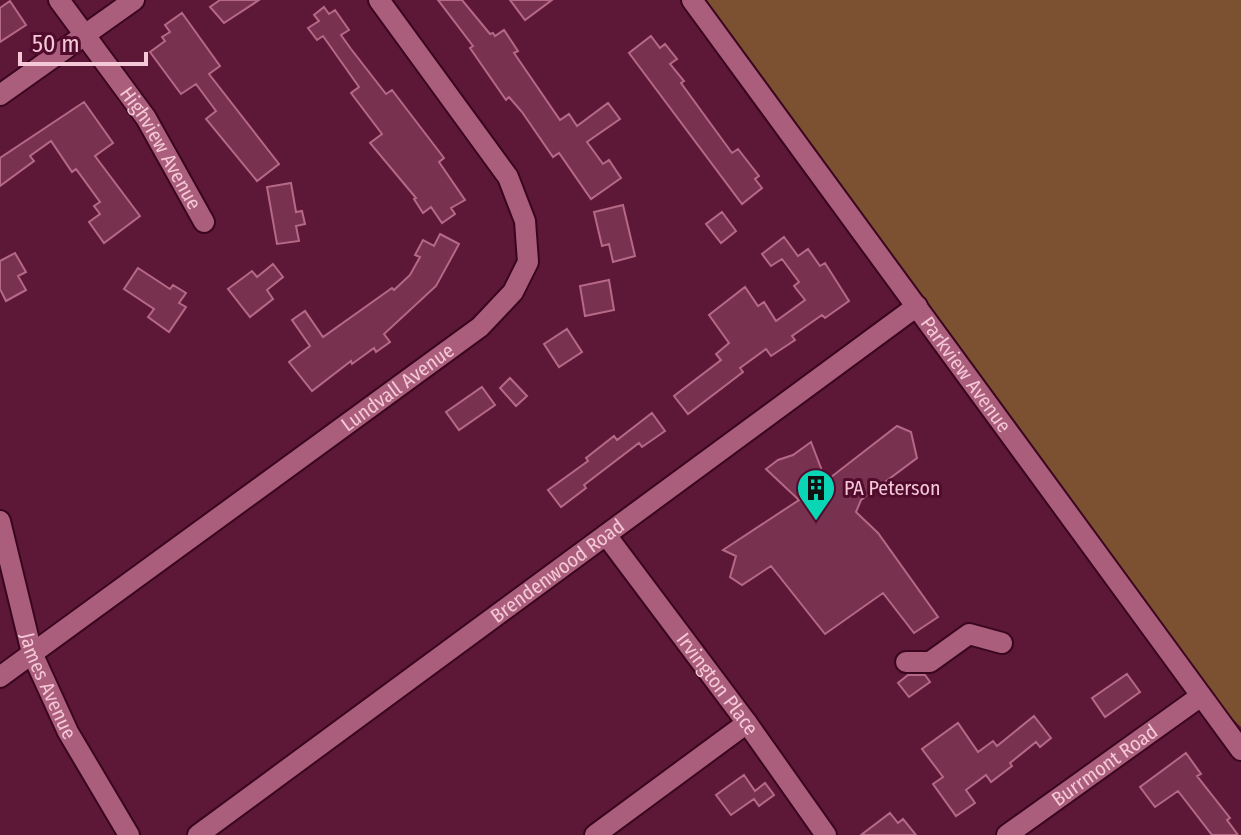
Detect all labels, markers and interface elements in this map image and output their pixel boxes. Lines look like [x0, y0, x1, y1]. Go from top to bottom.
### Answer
scale bar [20, 16, 146, 66]
text: 50 m [32, 30, 80, 58]
street label: Highview Avenue [115, 82, 207, 214]
street label: Parkview Avenue [916, 312, 1016, 437]
street label: Lundvall Avenue [336, 338, 459, 436]
building icon: PA Peterson [795, 467, 837, 522]
place label: PA Peterson [844, 476, 941, 500]
street label: Brendenwood Road [486, 514, 629, 628]
street label: Irvington Place [672, 628, 764, 740]
street label: James Avenue [15, 630, 82, 744]
street label: Burrmont Road [1047, 719, 1162, 811]

